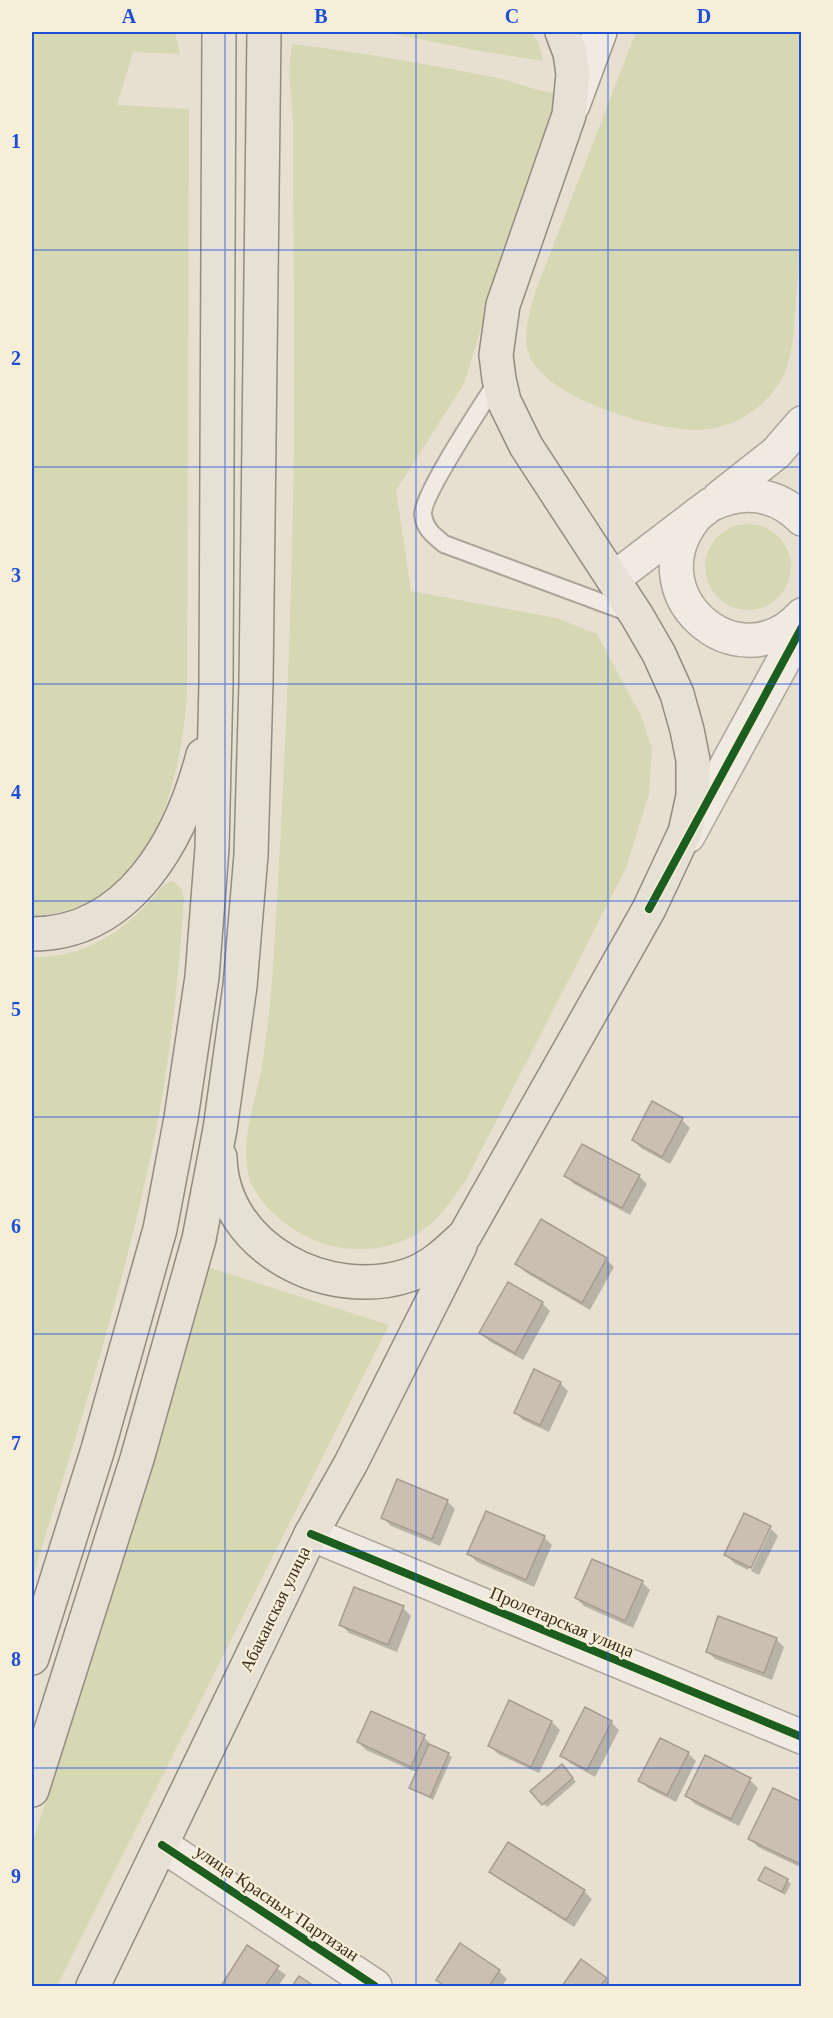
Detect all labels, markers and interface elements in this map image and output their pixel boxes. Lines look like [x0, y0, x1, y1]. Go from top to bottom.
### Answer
text: A [122, 5, 137, 27]
text: B [314, 5, 328, 27]
text: C [505, 5, 519, 27]
text: D [697, 5, 711, 27]
text: 1 [11, 130, 21, 152]
text: 2 [11, 347, 21, 369]
text: 3 [11, 564, 21, 586]
text: 4 [11, 781, 21, 803]
text: 5 [11, 998, 21, 1020]
text: 6 [11, 1215, 21, 1237]
text: 7 [11, 1432, 21, 1454]
street label: Абаканская улица [236, 1543, 314, 1675]
street label: Пролетарская улица [487, 1583, 637, 1661]
text: 8 [11, 1648, 21, 1670]
street label: улица Красных Партизан [191, 1841, 363, 1965]
text: 9 [11, 1865, 21, 1887]

